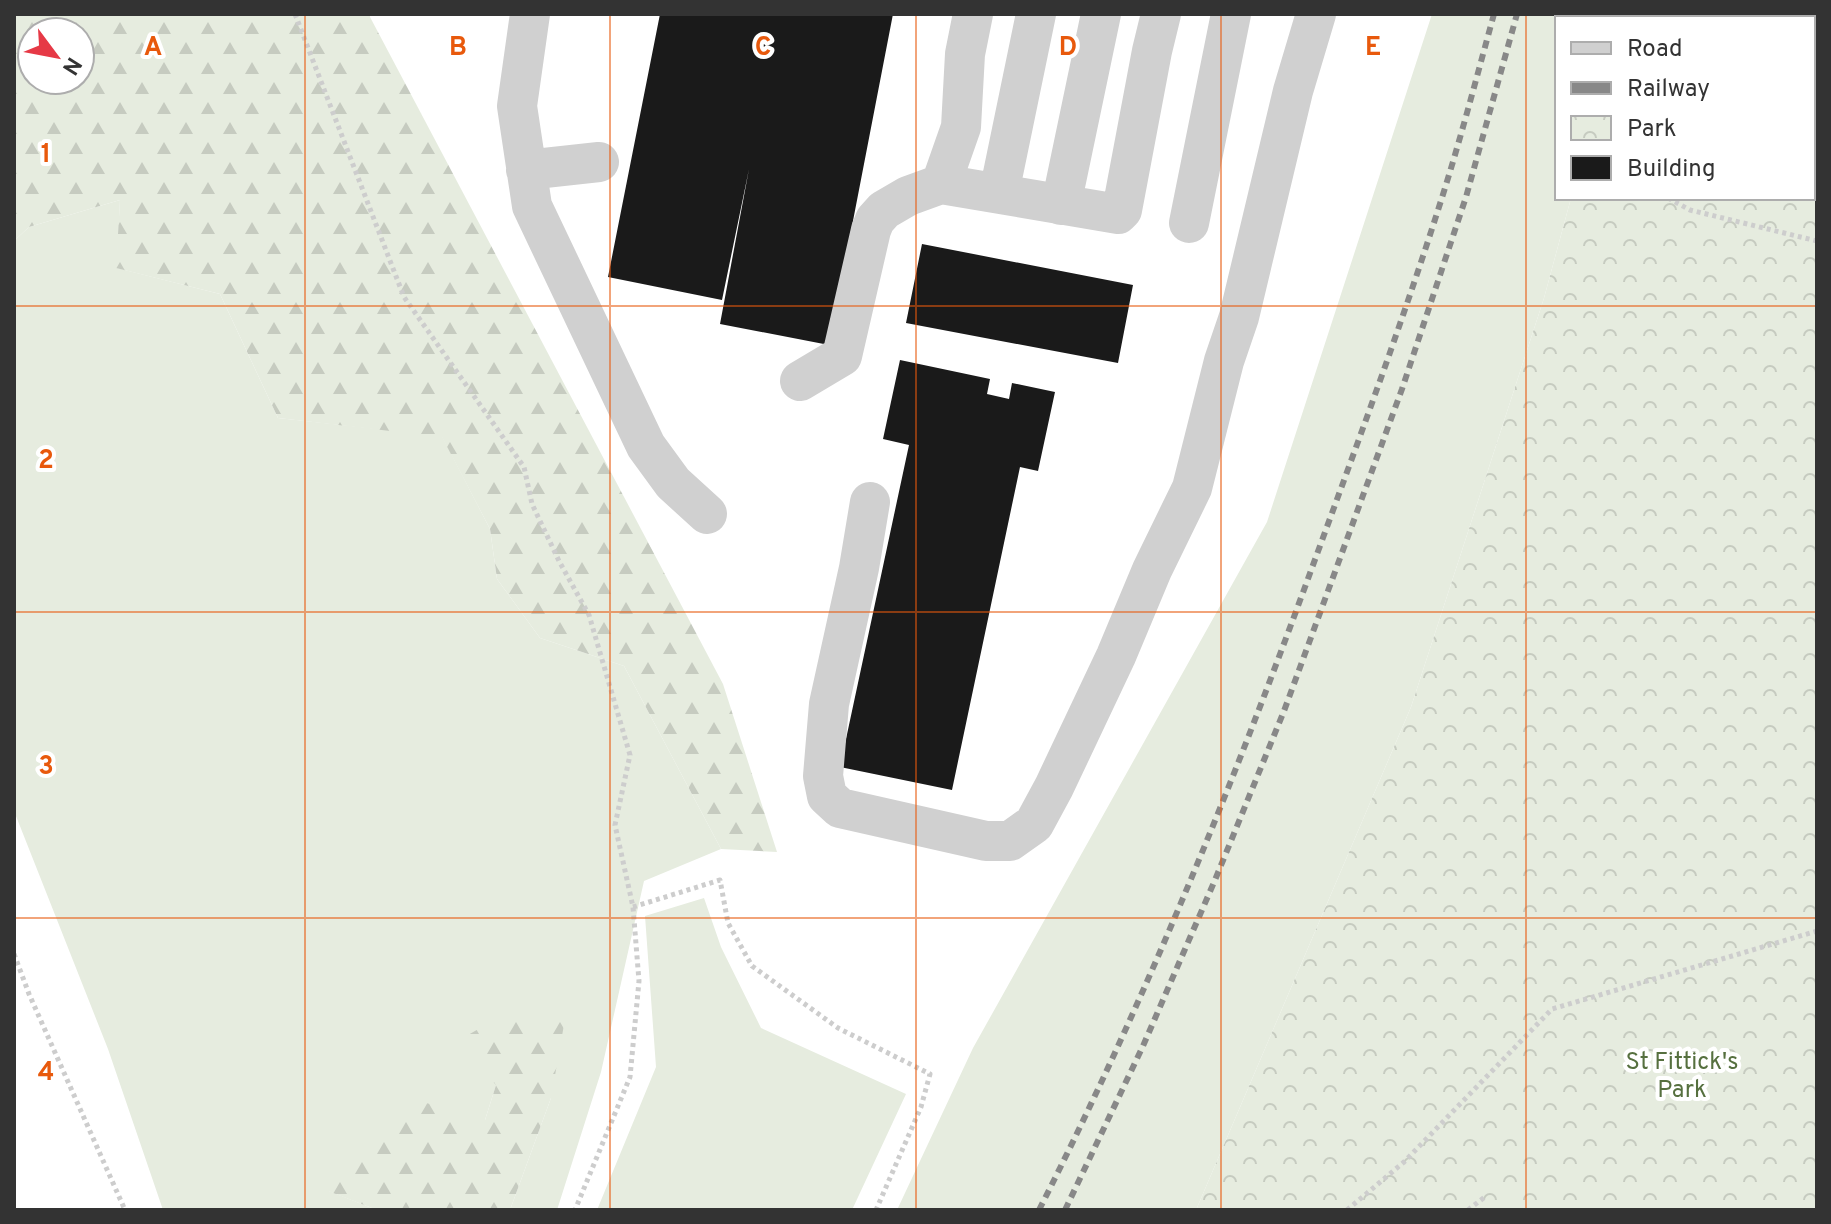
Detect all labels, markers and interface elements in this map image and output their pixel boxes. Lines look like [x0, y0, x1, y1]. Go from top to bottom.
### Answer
north arrow [16, 16, 96, 96]
legend [1555, 16, 1815, 200]
text: A [144, 32, 162, 65]
text: B [449, 32, 467, 65]
text: C [755, 32, 771, 65]
text: D [1059, 32, 1077, 65]
text: E [1365, 32, 1381, 65]
text: Road [1627, 35, 1683, 65]
text: N [55, 51, 86, 79]
text: Railway [1627, 75, 1710, 105]
text: Park [1627, 115, 1677, 145]
text: 1 [41, 139, 51, 172]
text: Building [1627, 155, 1716, 185]
text: 2 [38, 445, 54, 478]
text: 3 [38, 751, 54, 784]
park label: St Fittick's Park [1626, 1048, 1738, 1106]
text: 4 [38, 1057, 54, 1090]

